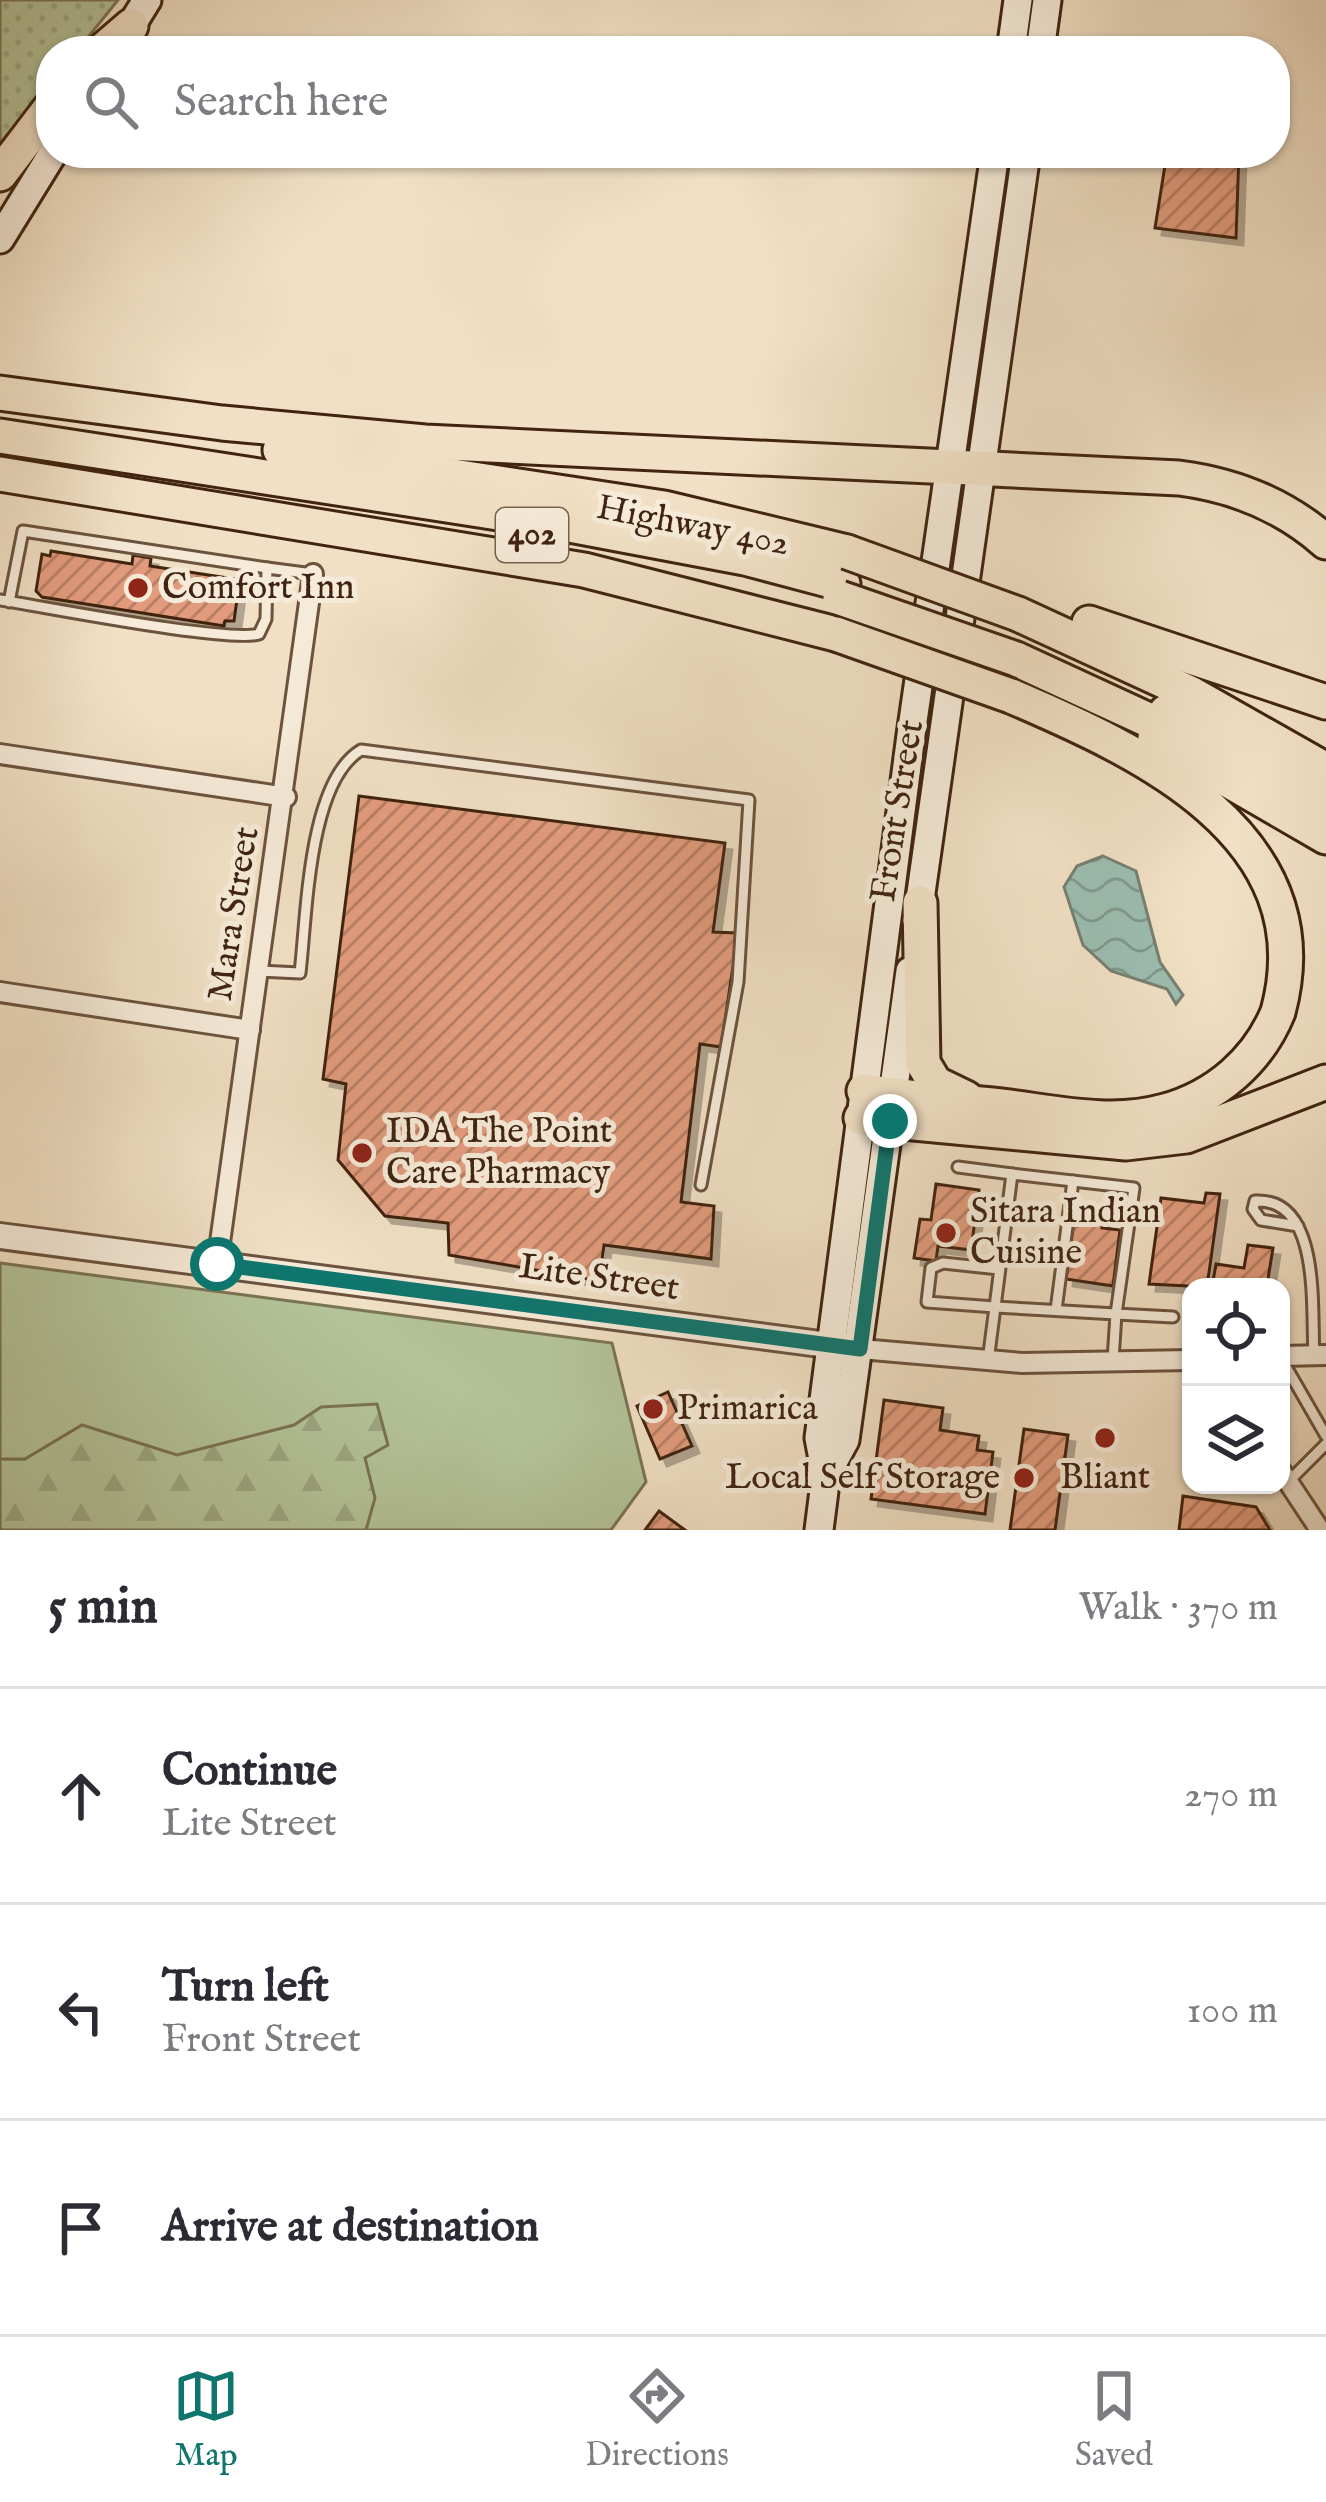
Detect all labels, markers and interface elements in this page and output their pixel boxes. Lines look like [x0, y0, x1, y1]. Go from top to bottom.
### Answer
search box [36, 36, 1290, 168]
icon: search [78, 69, 144, 135]
text: Search here [174, 74, 388, 131]
street label: Highway 402 [593, 485, 793, 567]
road number: 402 [496, 508, 568, 562]
place label: Comfort Inn [162, 565, 354, 611]
marker: Comfort Inn [125, 575, 151, 601]
street label: Front Street [861, 717, 935, 905]
street label: Mara Street [198, 824, 270, 1004]
route end [863, 1094, 917, 1148]
place label: IDA The Point Care Pharmacy [386, 1109, 612, 1196]
marker: IDA The Point Care Pharmacy [349, 1140, 375, 1166]
place label: Sitara Indian Cuisine [970, 1189, 1161, 1276]
marker: Sitara Indian Cuisine [933, 1220, 959, 1246]
route start [190, 1237, 244, 1291]
street label: Lite Street [516, 1244, 682, 1312]
map controls [1182, 1278, 1290, 1494]
button: locate [1182, 1278, 1290, 1386]
place label: Primarica [677, 1386, 818, 1432]
button: layers [1182, 1386, 1290, 1494]
marker: Primarica [640, 1396, 666, 1422]
marker: Bliant [1092, 1425, 1118, 1451]
place label: Local Self Storage [725, 1455, 1000, 1501]
place label: Bliant [1060, 1455, 1150, 1501]
marker: Local Self Storage [1011, 1465, 1037, 1491]
text: 5 min [48, 1576, 158, 1641]
text: Walk · 370 m [1079, 1584, 1278, 1633]
text: Continue [162, 1743, 337, 1800]
icon: ahead [48, 1763, 114, 1829]
text: 270 m [1184, 1771, 1278, 1820]
text: Lite Street [162, 1800, 337, 1849]
text: Turn left [162, 1959, 329, 2016]
icon: left [48, 1979, 114, 2045]
text: 100 m [1187, 1987, 1278, 2036]
text: Front Street [162, 2016, 361, 2065]
icon: arrive [48, 2195, 114, 2261]
text: Arrive at destination [162, 2199, 539, 2256]
tab: Map [173, 2363, 239, 2477]
tab: Directions [585, 2363, 729, 2477]
tab: Saved [1075, 2363, 1153, 2477]

